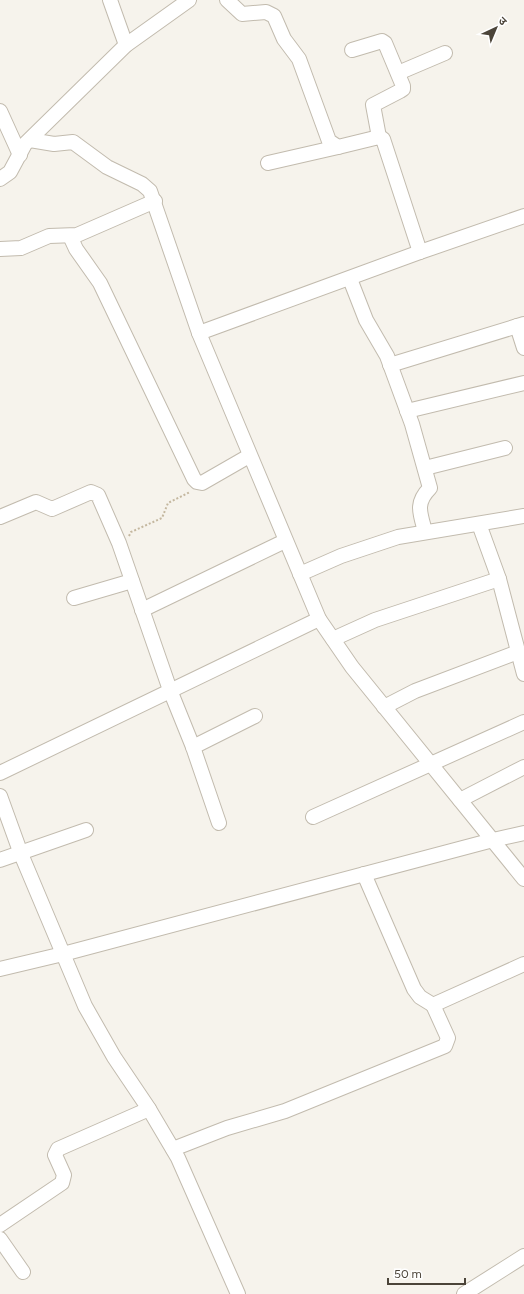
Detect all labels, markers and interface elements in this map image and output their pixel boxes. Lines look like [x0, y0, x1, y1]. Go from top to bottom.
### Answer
north arrow [476, 8, 516, 48]
text: उ [496, 14, 510, 28]
scale bar [388, 1260, 465, 1286]
text: 50 m [394, 1267, 422, 1281]

